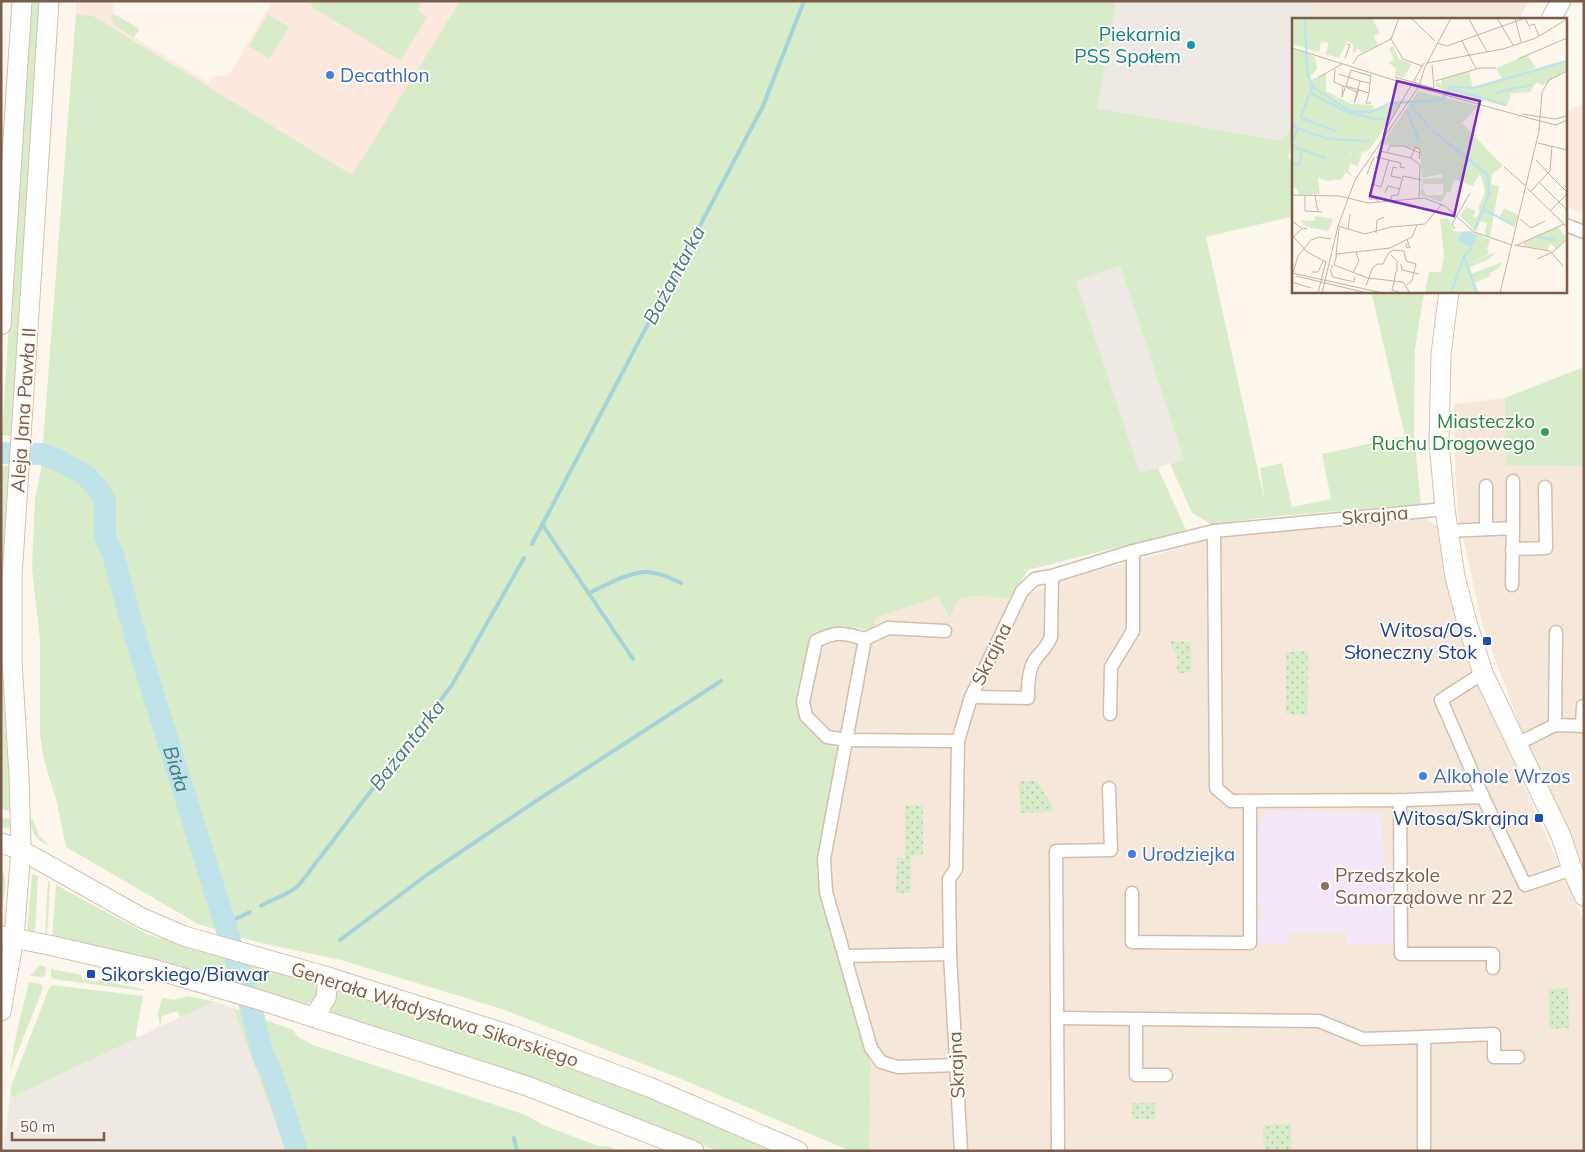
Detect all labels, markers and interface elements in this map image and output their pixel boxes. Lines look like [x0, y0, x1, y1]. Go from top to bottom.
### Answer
inset map [1292, 18, 1568, 292]
place label: Piekarnia PSS Społem [1074, 22, 1181, 68]
marker: Piekarnia PSS Społem [1185, 39, 1197, 51]
place label: Decathlon [340, 63, 430, 87]
marker: Decathlon [324, 69, 336, 81]
water label: Bażantarka [637, 221, 710, 328]
street label: Aleja Jana Pawła II [5, 327, 41, 493]
place label: Miasteczko Ruchu Drogowego [1371, 409, 1535, 455]
marker: Miasteczko Ruchu Drogowego [1539, 426, 1551, 438]
street label: Skrajna [1341, 500, 1409, 530]
place label: Witosa/Os. Słoneczny Stok [1344, 618, 1477, 664]
street label: Skrajna [966, 619, 1016, 689]
marker: Witosa/Os. Słoneczny Stok [1481, 635, 1493, 647]
water label: Bażantarka [363, 694, 450, 795]
water label: Biała [158, 743, 196, 795]
place label: Alkohole Wrzos [1433, 764, 1571, 788]
marker: Alkohole Wrzos [1417, 770, 1429, 782]
place label: Witosa/Skrajna [1393, 806, 1529, 830]
marker: Witosa/Skrajna [1533, 812, 1545, 824]
place label: Urodziejka [1142, 842, 1235, 866]
marker: Urodziejka [1126, 848, 1138, 860]
place label: Przedszkole Samorządowe nr 22 [1335, 863, 1513, 909]
marker: Przedszkole Samorządowe nr 22 [1319, 880, 1331, 892]
street label: Generała Władysława Sikorskiego [288, 956, 582, 1072]
place label: Sikorskiego/Biawar [101, 962, 270, 986]
marker: Sikorskiego/Biawar [85, 968, 97, 980]
street label: Skrajna [942, 1031, 970, 1099]
scale bar [12, 1110, 105, 1142]
text: 50 m [20, 1117, 55, 1136]

